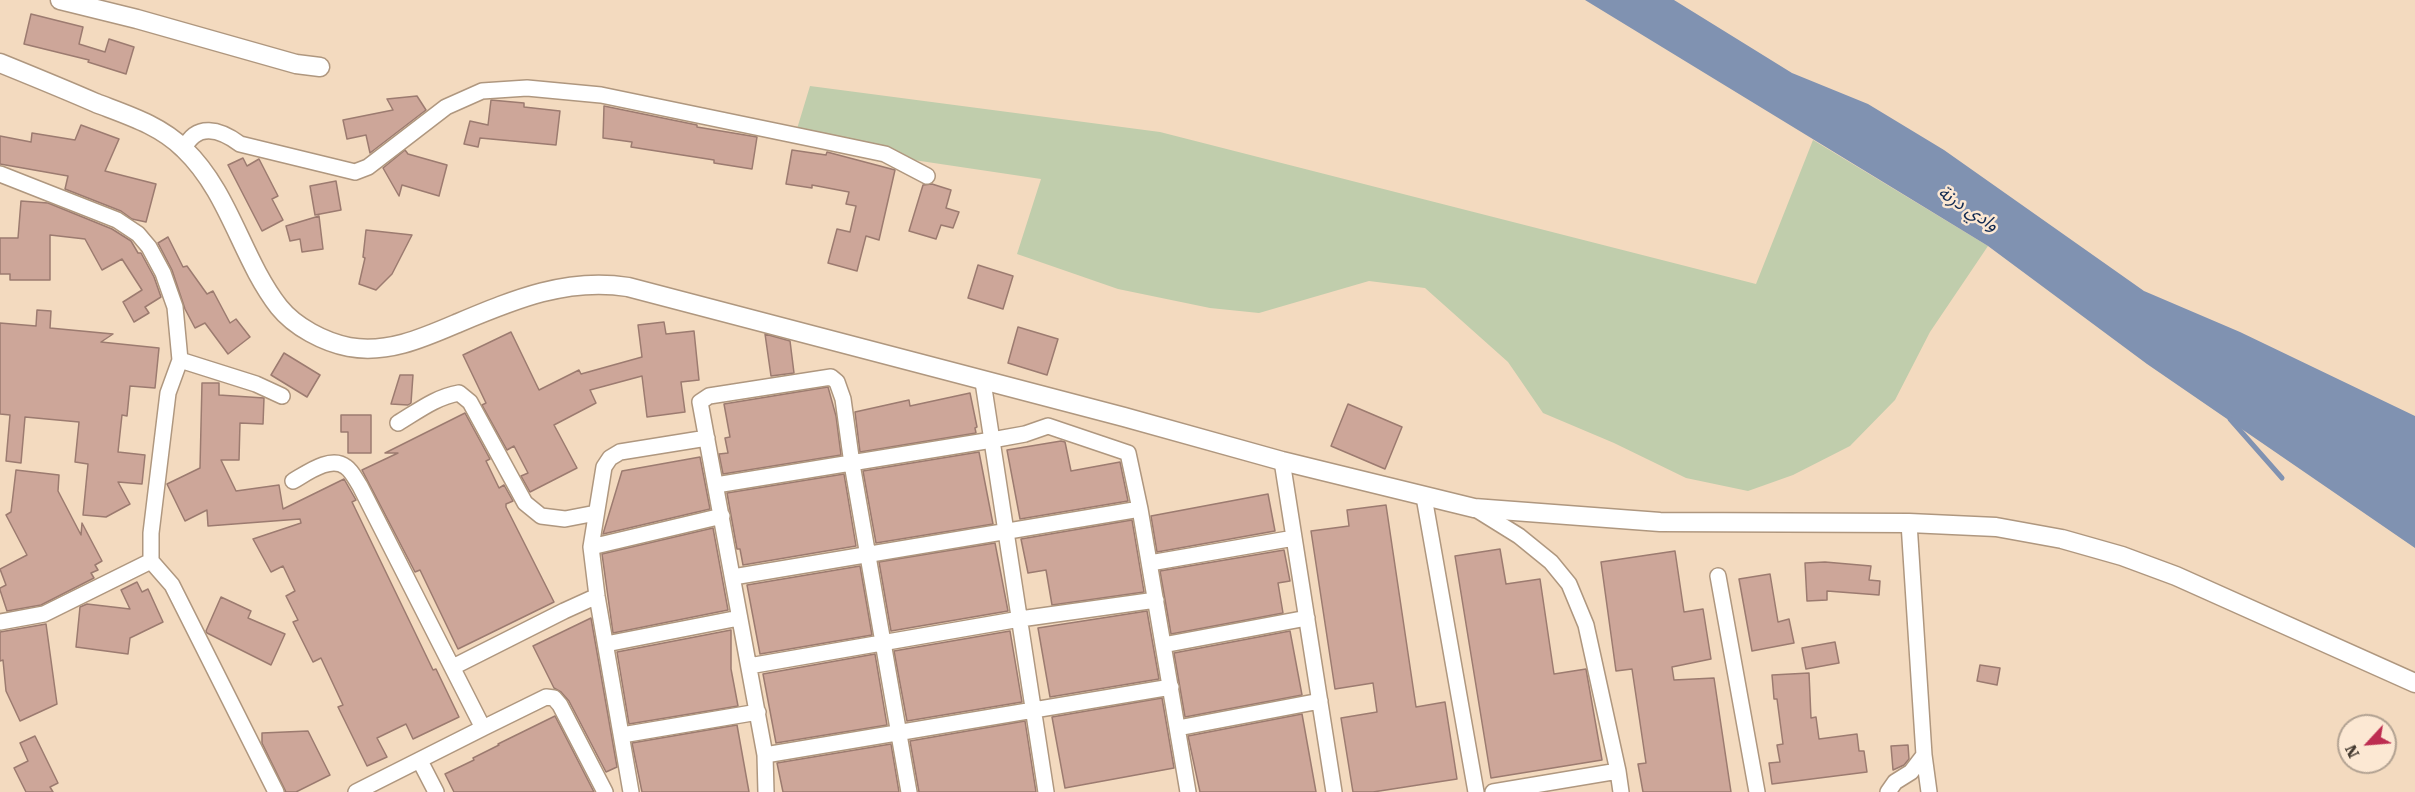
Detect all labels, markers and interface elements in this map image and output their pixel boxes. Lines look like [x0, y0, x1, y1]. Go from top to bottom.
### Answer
water label: وادي درنة [1934, 182, 2002, 236]
north arrow [2337, 714, 2397, 774]
text: N [2341, 742, 2363, 761]

